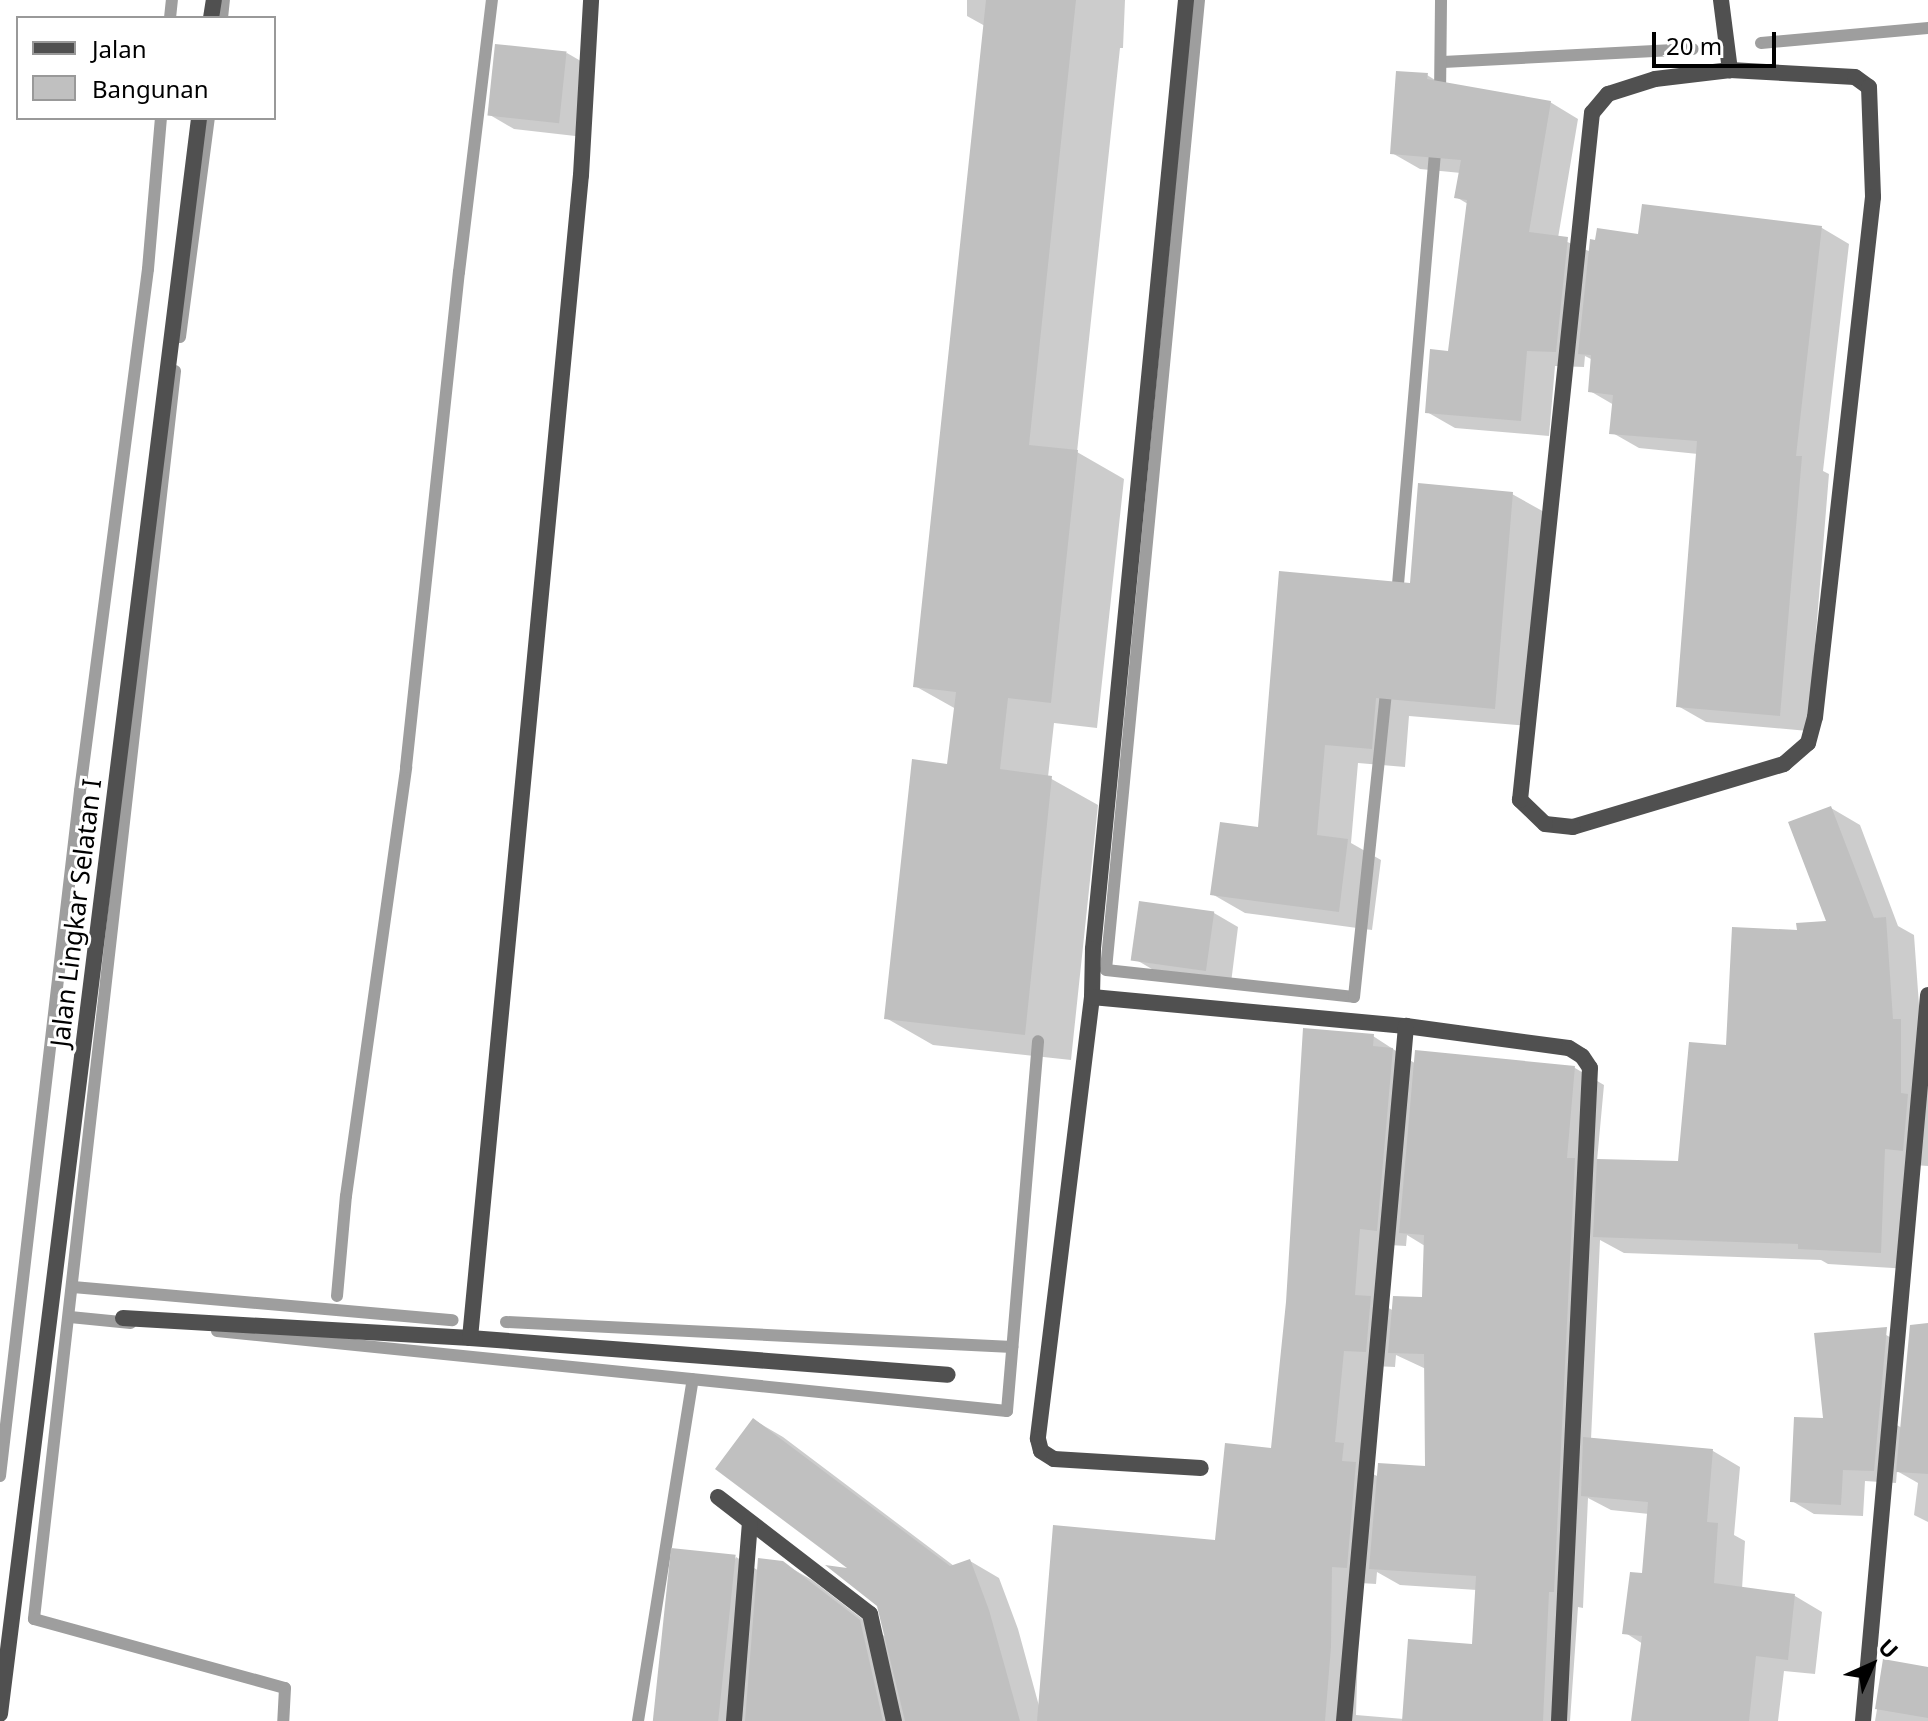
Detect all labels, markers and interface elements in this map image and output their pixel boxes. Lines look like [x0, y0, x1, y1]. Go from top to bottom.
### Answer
legend [16, 16, 276, 120]
scale bar [1656, 16, 1780, 66]
text: 20 m [1666, 29, 1722, 62]
text: Jalan [92, 32, 147, 65]
text: Bangunan [92, 72, 209, 105]
street label: Jalan Lingkar Selatan I [44, 777, 108, 1049]
north arrow [1832, 1625, 1912, 1705]
text: U [1872, 1632, 1905, 1665]

